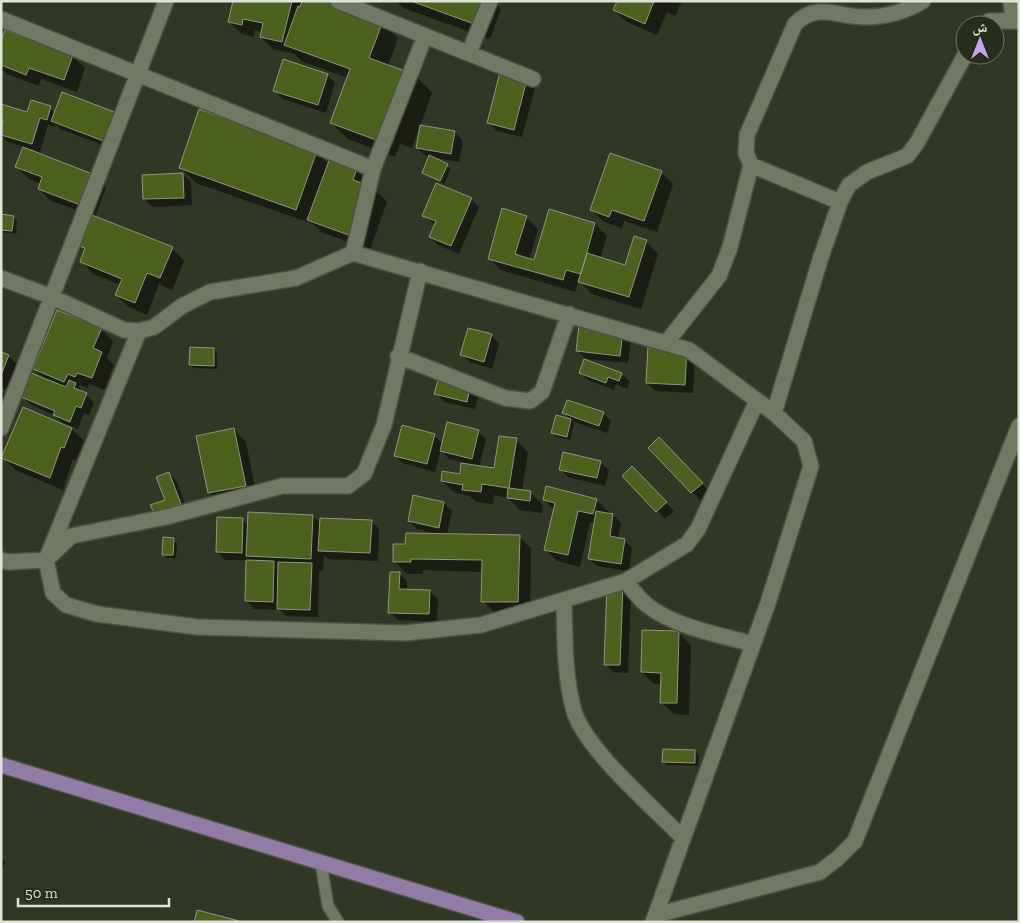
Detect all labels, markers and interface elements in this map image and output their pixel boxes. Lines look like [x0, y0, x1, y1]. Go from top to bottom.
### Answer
north arrow [955, 15, 1005, 65]
text: ش [973, 19, 988, 36]
scale bar [18, 876, 169, 908]
text: 50 m [25, 884, 58, 902]

